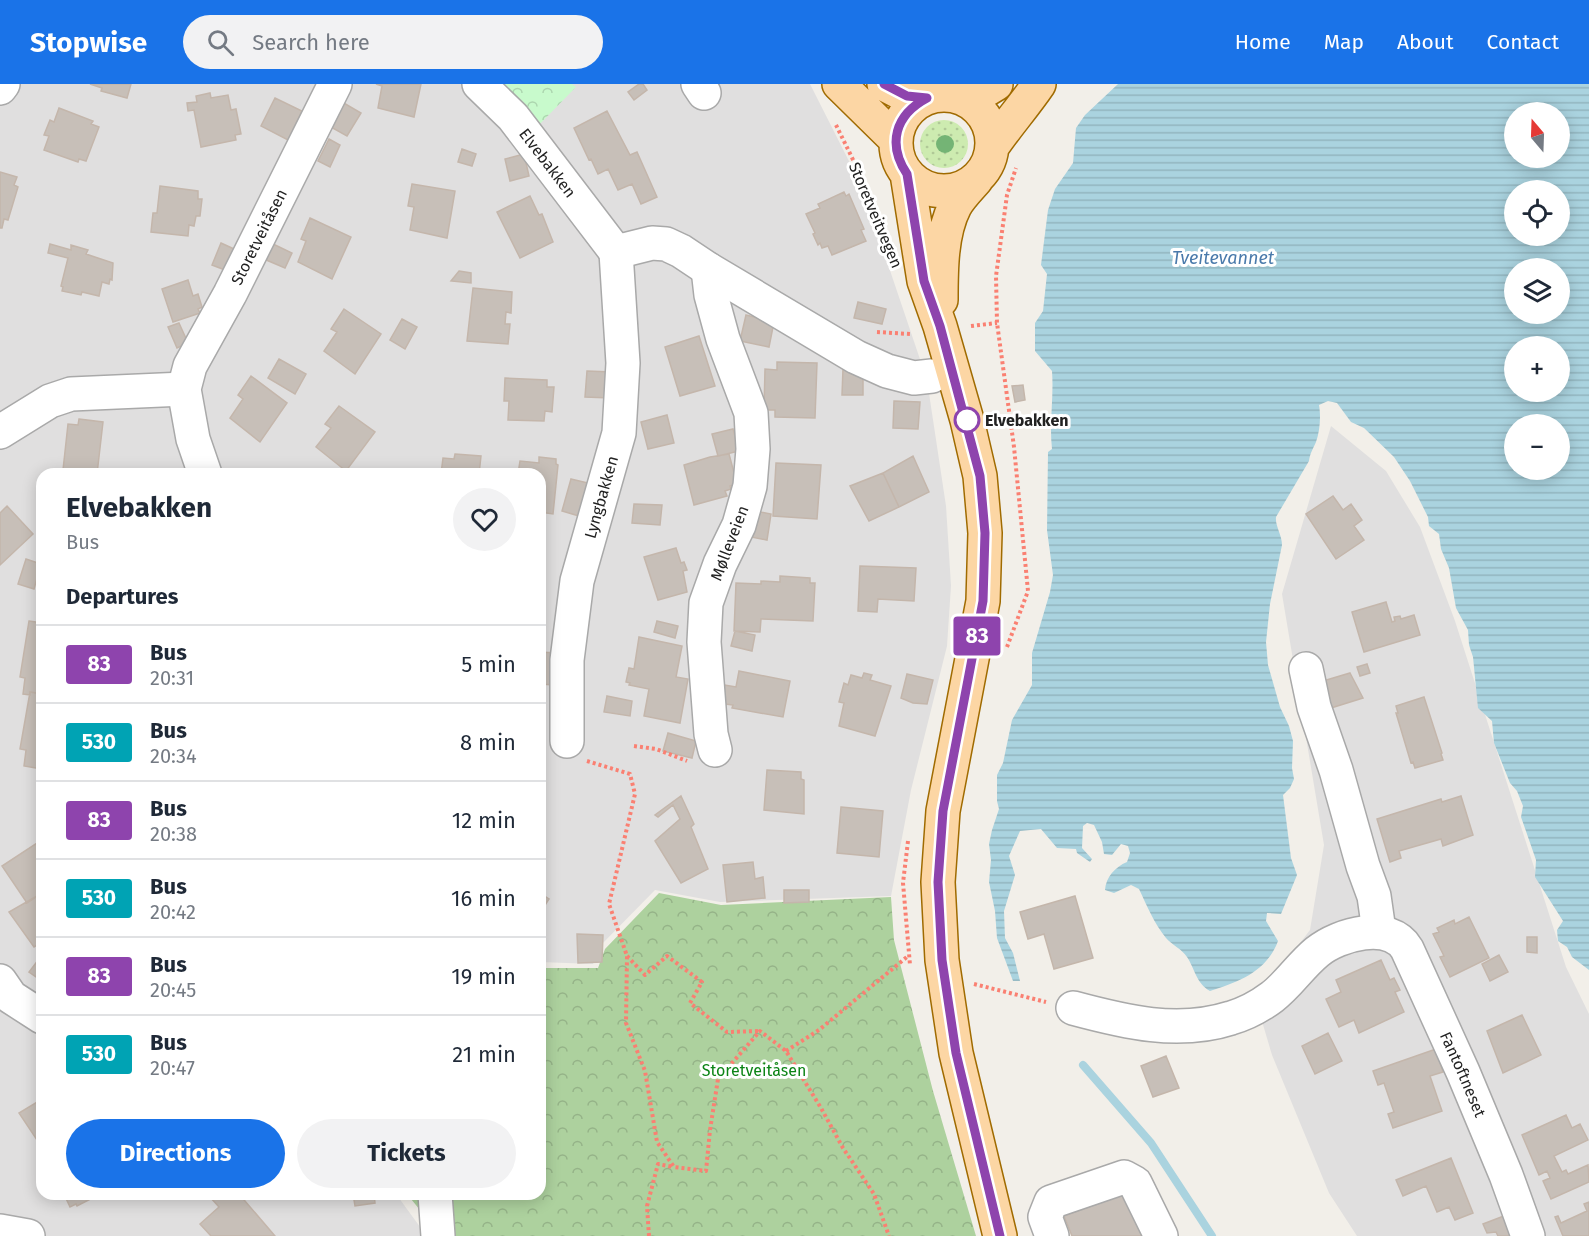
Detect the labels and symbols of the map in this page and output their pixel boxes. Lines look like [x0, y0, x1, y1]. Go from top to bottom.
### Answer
north arrow [1504, 102, 1570, 168]
street label: Elvebakken [515, 125, 580, 201]
street label: Storetveitvegen [845, 159, 906, 271]
street label: Storetveitåsen [227, 186, 291, 288]
water label: Tveitevannet [1172, 247, 1275, 269]
marker: Elvebakken [954, 407, 980, 433]
place label: Elvebakken [985, 411, 1068, 430]
street label: Lyngbakken [581, 454, 622, 541]
street label: Mølleveien [706, 503, 752, 583]
line badge: 83 [950, 616, 1004, 656]
street label: Fantoftneset [1436, 1029, 1490, 1120]
park label: Storetveitåsen [702, 1061, 806, 1080]

